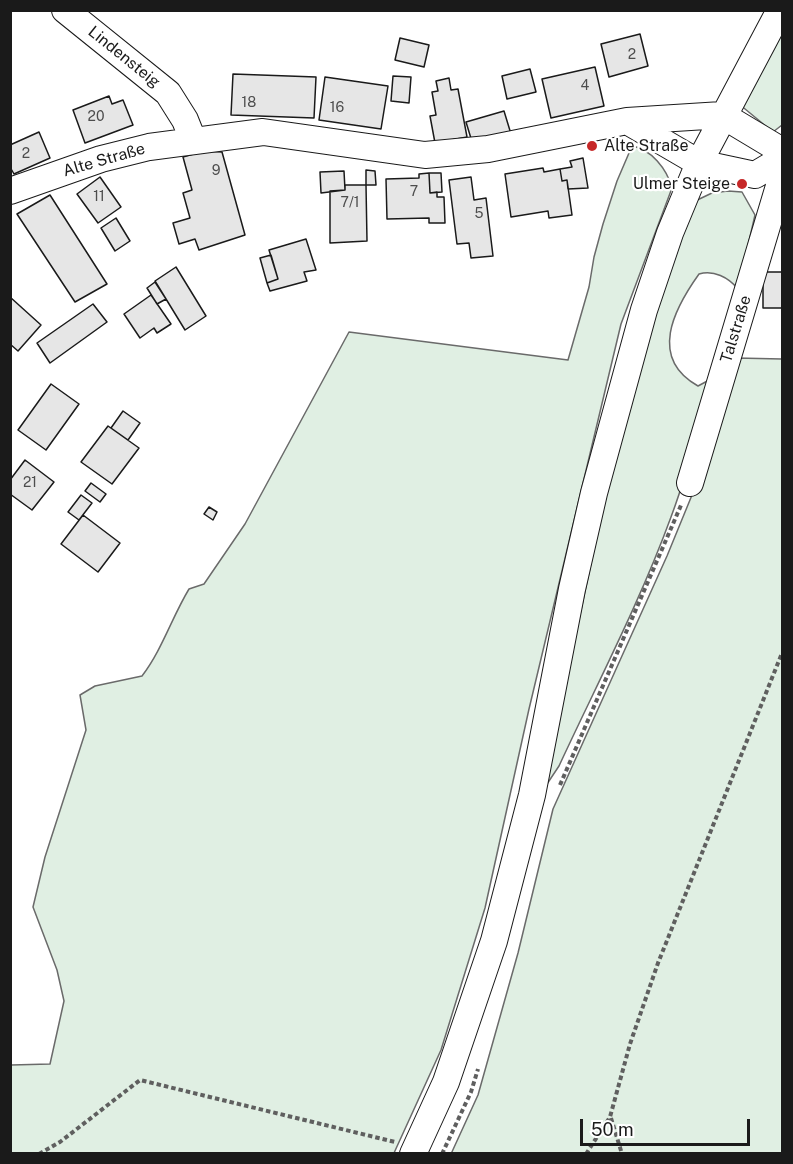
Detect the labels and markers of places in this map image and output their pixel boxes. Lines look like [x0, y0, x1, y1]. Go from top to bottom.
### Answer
place label: Alte Straße [604, 136, 688, 156]
marker: Alte Straße [585, 139, 599, 153]
place label: Ulmer Steige [633, 174, 730, 194]
marker: Ulmer Steige [735, 177, 749, 191]

